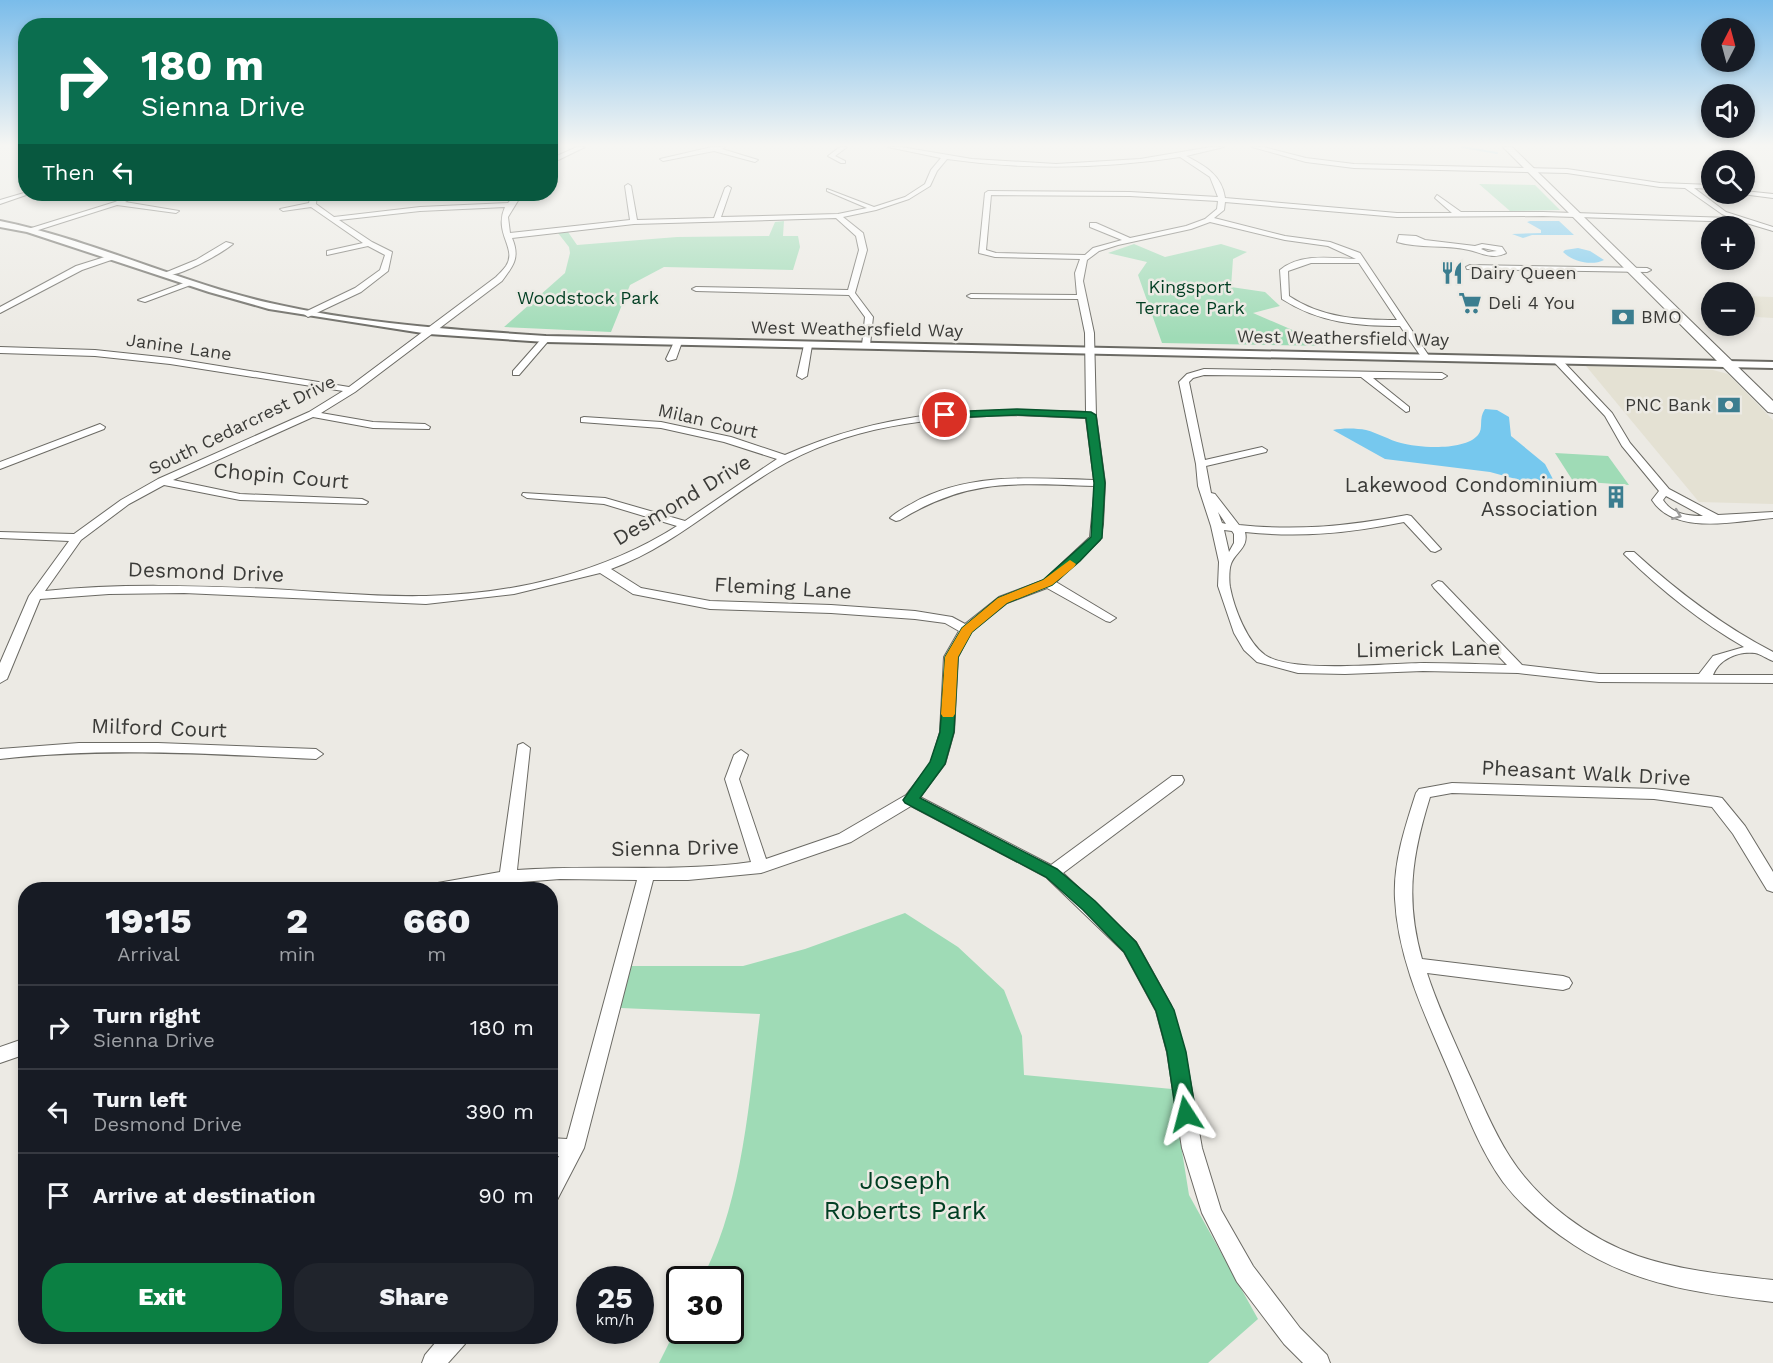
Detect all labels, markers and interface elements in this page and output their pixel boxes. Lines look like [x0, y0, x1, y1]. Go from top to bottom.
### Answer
north arrow [1701, 18, 1755, 72]
map controls [1701, 18, 1755, 336]
text: 180 m [141, 41, 264, 90]
icon: right [42, 42, 120, 120]
button: sound [1701, 84, 1755, 138]
text: Sienna Drive [141, 91, 305, 123]
button: search [1701, 150, 1755, 204]
icon: left [107, 156, 140, 189]
text: Then [42, 160, 95, 185]
button: + [1701, 216, 1755, 270]
restaurant icon: Dairy Queen [1439, 260, 1465, 286]
place label: Dairy Queen [1470, 262, 1577, 283]
park label: Kingsport Terrace Park [1135, 276, 1245, 318]
button: − [1701, 282, 1755, 336]
park label: Woodstock Park [517, 287, 659, 308]
supermarket icon: Deli 4 You [1457, 290, 1483, 316]
place label: Deli 4 You [1488, 292, 1575, 313]
bank icon: BMO [1610, 304, 1636, 330]
place label: BMO [1641, 306, 1682, 327]
street label: West Weathersfield Way [751, 316, 964, 341]
street label: West Weathersfield Way [1237, 325, 1450, 350]
street label: Janine Lane [125, 329, 233, 364]
street label: South Cedarcrest Drive [145, 370, 339, 479]
pin [919, 389, 970, 440]
bank icon: PNC Bank [1716, 392, 1742, 418]
place label: PNC Bank [1625, 394, 1711, 415]
icon: arrive [928, 398, 961, 431]
street label: Milan Court [656, 399, 760, 442]
street label: Desmond Drive [608, 449, 755, 551]
street label: Chopin Court [212, 457, 350, 494]
place label: Lakewood Condominium Association [1344, 472, 1598, 521]
building icon: Lakewood Condominium Association [1603, 484, 1629, 510]
one-way arrow [1672, 508, 1682, 521]
street label: Desmond Drive [127, 556, 285, 587]
street label: Fleming Lane [714, 571, 853, 604]
street label: Limerick Lane [1356, 635, 1500, 662]
street label: Milford Court [91, 713, 227, 742]
street label: Pheasant Walk Drive [1481, 755, 1691, 790]
street label: Sienna Drive [611, 834, 739, 861]
text: 19:15 [105, 900, 191, 942]
text: 2 [286, 900, 308, 942]
text: 660 [403, 900, 471, 942]
text: Arrival [117, 942, 180, 966]
text: min [279, 942, 315, 966]
text: m [427, 942, 446, 966]
text: Turn right [93, 1003, 200, 1028]
icon: right [42, 1011, 75, 1044]
text: 180 m [470, 1015, 534, 1040]
text: Sienna Drive [93, 1028, 215, 1052]
position arrow [1154, 1082, 1218, 1146]
text: Turn left [93, 1087, 187, 1112]
icon: left [42, 1095, 75, 1128]
text: 390 m [465, 1099, 534, 1124]
text: Desmond Drive [93, 1112, 242, 1136]
park label: Joseph Roberts Park [824, 1165, 987, 1225]
icon: arrive [42, 1179, 75, 1212]
text: Arrive at destination [93, 1183, 316, 1208]
text: 90 m [478, 1183, 534, 1208]
button: Exit [42, 1263, 282, 1332]
button: Share [294, 1263, 534, 1332]
speed limit sign: 30 [666, 1266, 744, 1344]
text: 25 [597, 1280, 633, 1315]
text: km/h [596, 1311, 634, 1329]

